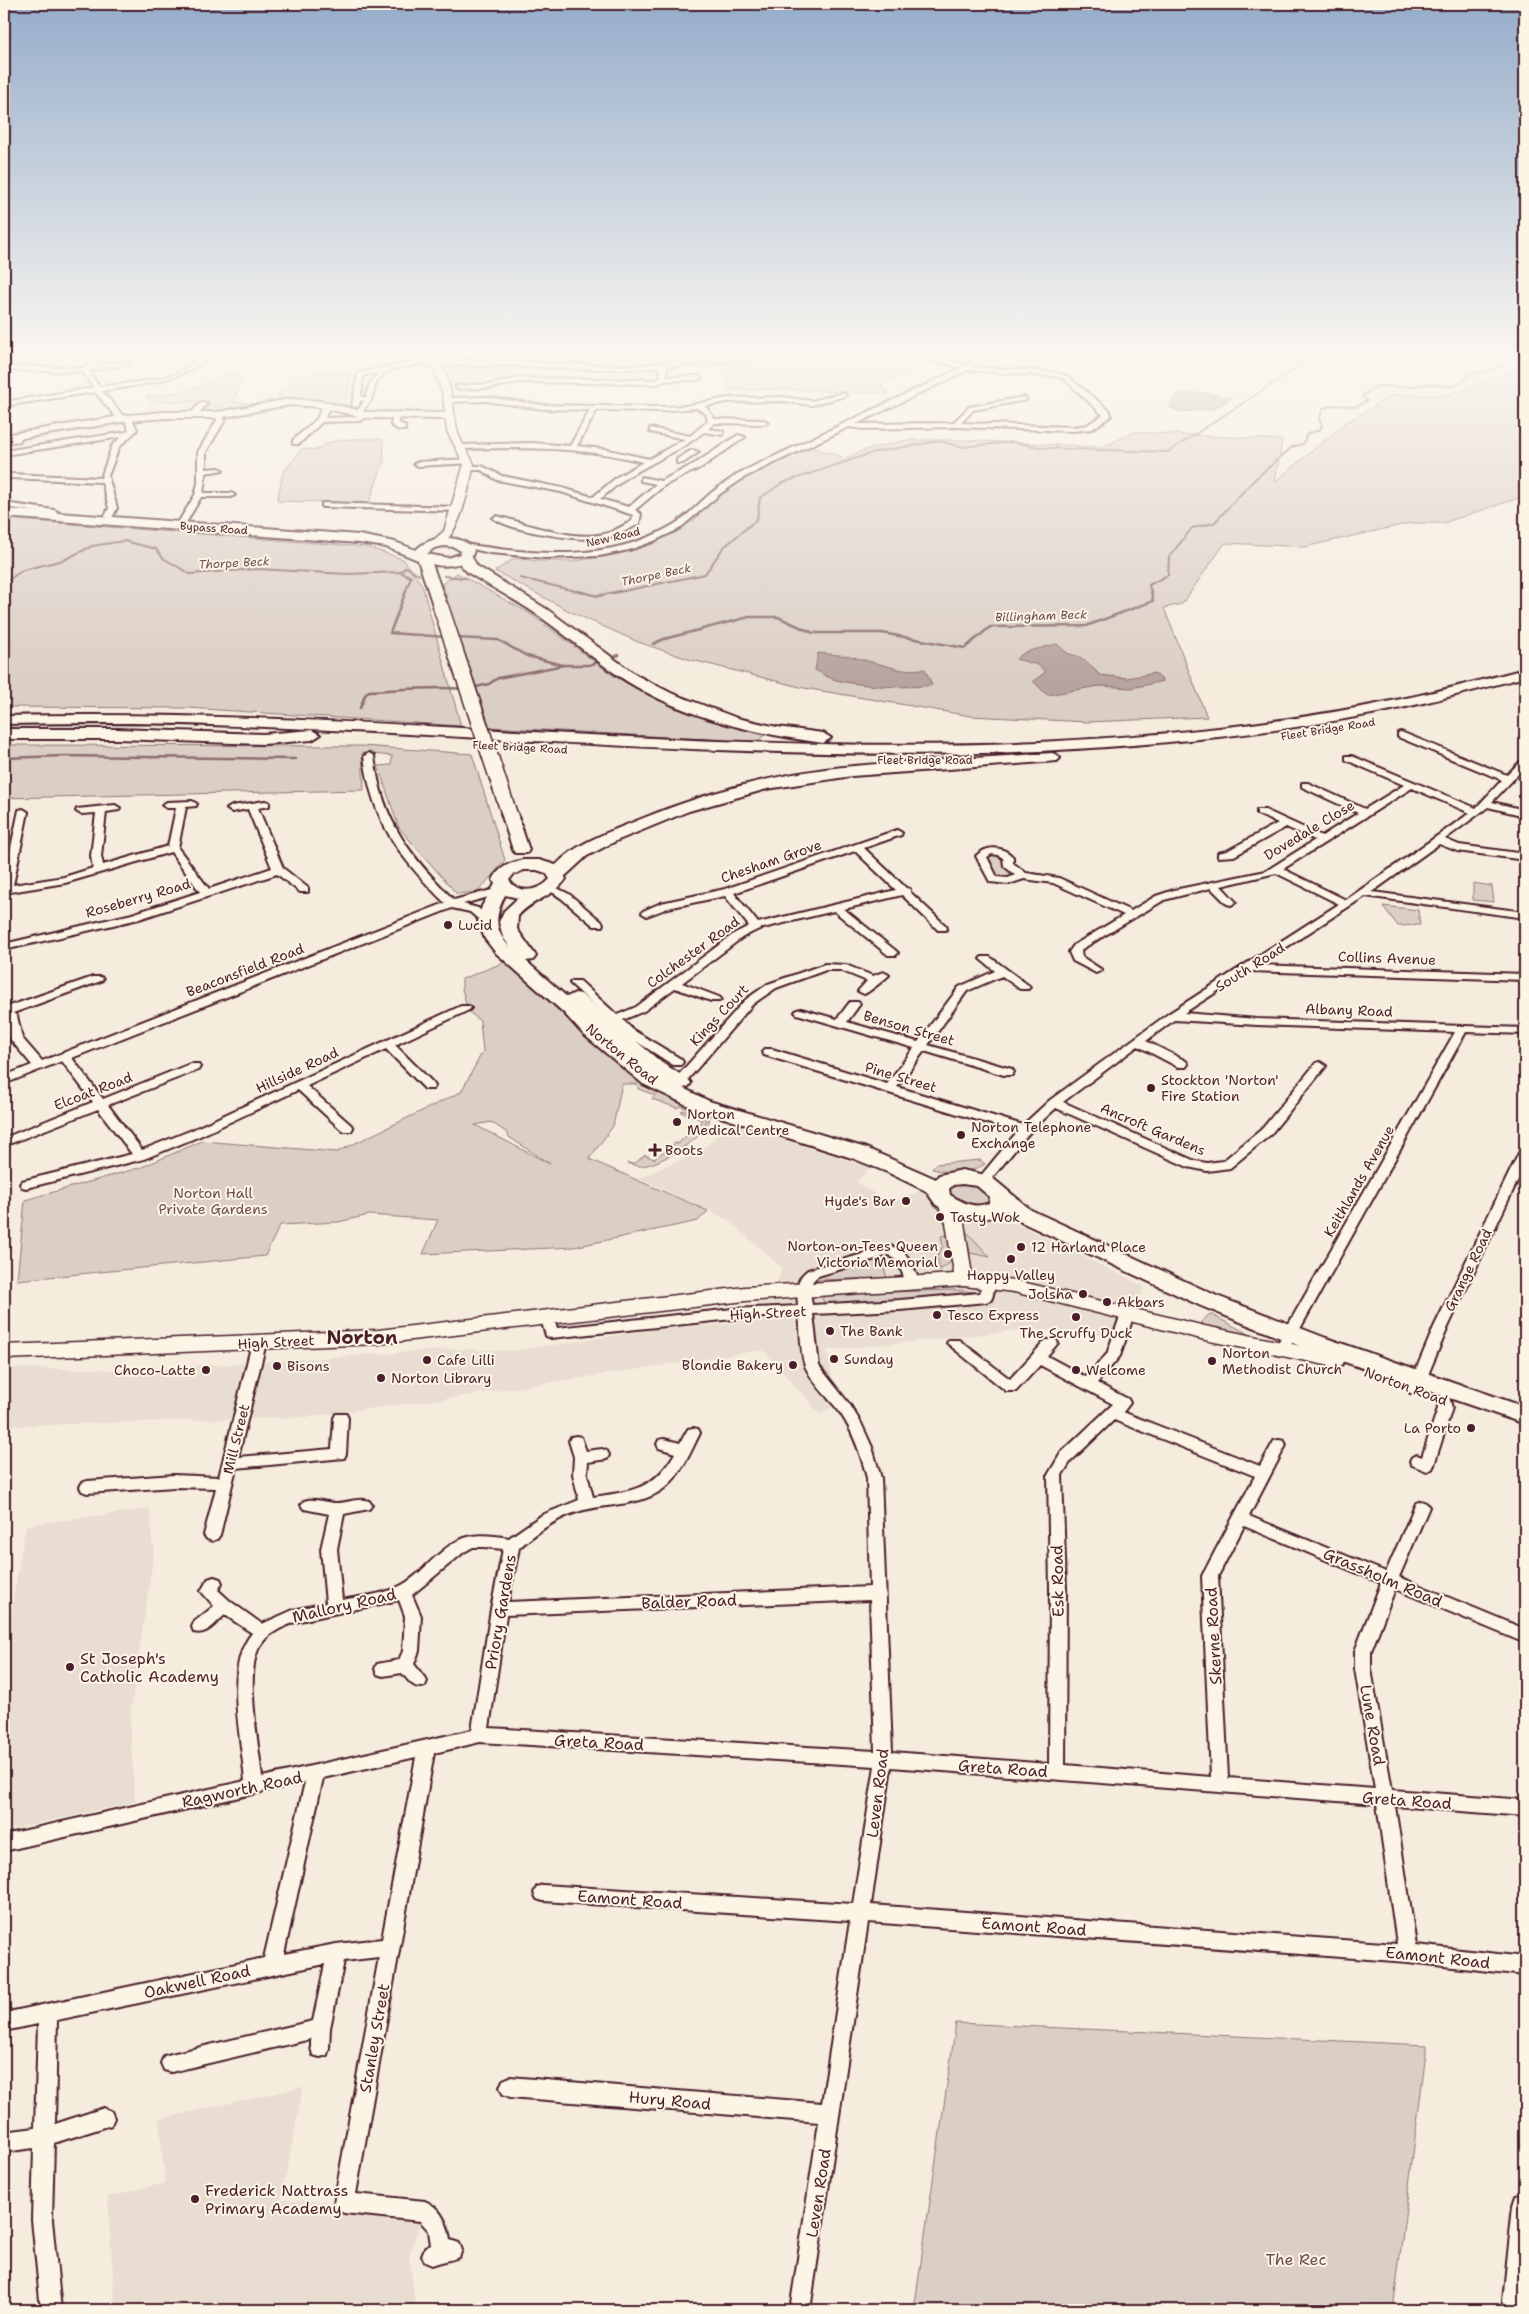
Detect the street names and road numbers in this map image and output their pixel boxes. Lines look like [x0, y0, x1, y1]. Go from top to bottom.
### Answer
street label: Bypass Road [180, 519, 248, 538]
street label: New Road [585, 524, 642, 551]
street label: Fleet Bridge Road [1280, 715, 1376, 744]
street label: Fleet Bridge Road [472, 738, 568, 757]
street label: Fleet Bridge Road [877, 753, 973, 768]
street label: Dovedale Close [1261, 796, 1358, 864]
street label: Chesham Grove [718, 835, 824, 887]
street label: Roseberry Road [83, 874, 193, 922]
street label: Colchester Road [643, 912, 743, 992]
street label: South Road [1212, 938, 1288, 995]
street label: Beaconsfield Road [184, 939, 307, 1001]
street label: Collins Avenue [1338, 947, 1437, 969]
street label: Kings Court [686, 980, 752, 1050]
street label: Albany Road [1305, 999, 1393, 1021]
street label: Benson Street [861, 1006, 957, 1050]
street label: Norton Road [582, 1019, 662, 1089]
street label: Hillside Road [253, 1043, 341, 1097]
street label: Pine Street [863, 1058, 939, 1096]
street label: Elcoat Road [51, 1068, 135, 1114]
street label: Ancroft Gardens [1098, 1099, 1208, 1159]
street label: Keithlands Avenue [1320, 1122, 1398, 1240]
street label: Grange Road [1440, 1226, 1496, 1314]
street label: High Street [729, 1302, 807, 1324]
street label: High Street [237, 1331, 315, 1353]
street label: Norton Road [1362, 1363, 1450, 1409]
street label: Mill Street [219, 1402, 253, 1476]
street label: Grassholm Road [1320, 1543, 1446, 1612]
street label: Esk Road [1046, 1545, 1069, 1617]
street label: Priory Gardens [480, 1553, 521, 1671]
street label: Mallory Road [290, 1583, 398, 1628]
street label: Skerne Road [1200, 1587, 1227, 1685]
street label: Balder Road [641, 1589, 737, 1614]
street label: Lune Road [1355, 1683, 1390, 1767]
street label: Greta Road [554, 1730, 644, 1755]
street label: Leven Road [862, 1747, 893, 1839]
street label: Greta Road [957, 1755, 1048, 1782]
street label: Ragworth Road [180, 1766, 304, 1813]
street label: Greta Road [1361, 1787, 1452, 1814]
street label: Eamont Road [577, 1885, 683, 1914]
street label: Eamont Road [981, 1912, 1087, 1941]
street label: Eamont Road [1385, 1942, 1491, 1973]
street label: Oakwell Road [142, 1960, 252, 2003]
street label: Stanley Street [355, 1982, 394, 2094]
street label: Hury Road [628, 2086, 712, 2115]
street label: Leven Road [801, 2147, 836, 2239]

